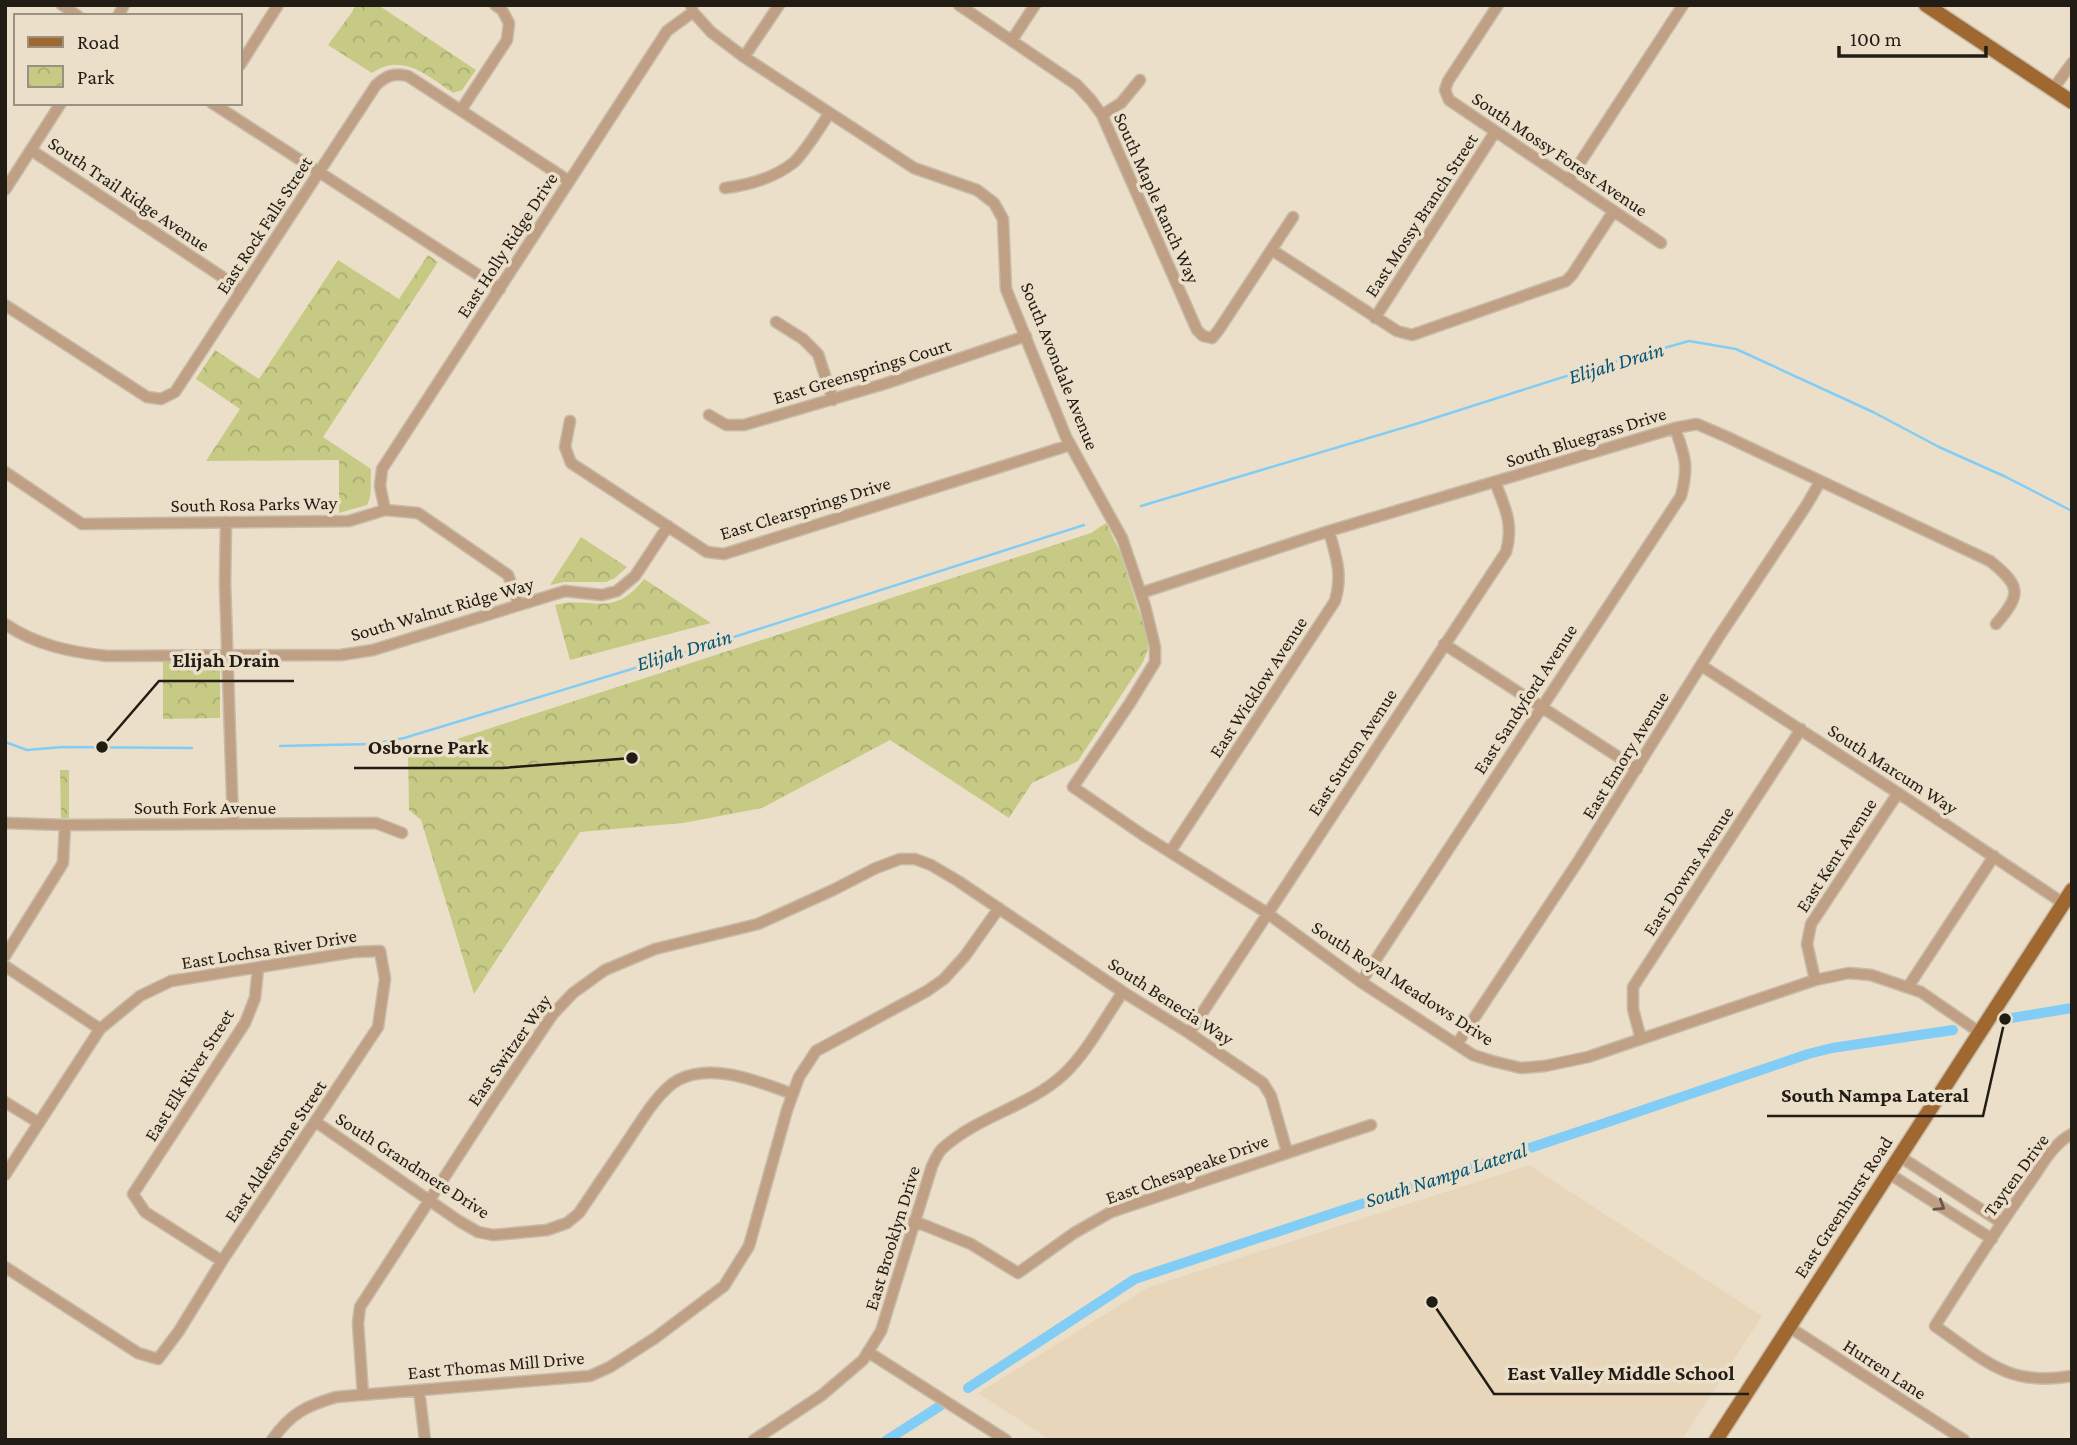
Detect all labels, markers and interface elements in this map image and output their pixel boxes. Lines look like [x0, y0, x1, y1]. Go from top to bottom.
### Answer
legend [14, 14, 242, 105]
scale bar [1839, 14, 1986, 58]
text: 100 m [1850, 27, 1902, 51]
text: Road [77, 30, 120, 54]
text: Park [77, 65, 114, 89]
street label: South Mossy Forest Avenue [1468, 87, 1652, 221]
street label: South Maple Ranch Way [1110, 109, 1204, 287]
street label: East Mossy Branch Street [1360, 129, 1482, 301]
street label: South Trail Ridge Avenue [44, 132, 214, 256]
street label: East Rock Falls Street [212, 152, 317, 298]
street label: East Holly Ridge Drive [452, 169, 562, 321]
street label: South Avondale Avenue [1017, 279, 1103, 453]
street label: East Greensprings Court [771, 334, 954, 408]
water label: Elijah Drain [1565, 337, 1667, 389]
street label: South Bluegrass Drive [1503, 403, 1669, 471]
street label: East Clearsprings Drive [717, 472, 893, 544]
street label: South Rosa Parks Way [170, 492, 338, 516]
street label: South Walnut Ridge Way [348, 573, 536, 645]
street label: East Wicklow Avenue [1205, 613, 1311, 761]
street label: East Sandyford Avenue [1469, 620, 1581, 778]
water label: Elijah Drain [633, 624, 735, 676]
callout: Elijah Drain [159, 639, 294, 681]
text: Elijah Drain [172, 648, 280, 672]
street label: East Sutton Avenue [1303, 685, 1401, 819]
street label: East Emory Avenue [1577, 687, 1673, 823]
street label: South Marcum Way [1824, 719, 1962, 819]
callout: Osborne Park [354, 726, 502, 768]
text: Osborne Park [368, 735, 489, 759]
street label: East Kent Avenue [1791, 794, 1881, 916]
street label: South Fork Avenue [134, 797, 276, 818]
street label: East Downs Avenue [1638, 803, 1738, 939]
street label: South Royal Meadows Drive [1308, 916, 1498, 1050]
street label: East Lochsa River Drive [180, 925, 358, 973]
street label: South Benecia Way [1104, 953, 1238, 1049]
street label: East Switzer Way [463, 990, 555, 1110]
street label: East Elk River Street [140, 1005, 238, 1145]
callout: South Nampa Lateral [1767, 1074, 1983, 1116]
street label: East Alderstone Street [220, 1075, 331, 1226]
text: South Nampa Lateral [1781, 1083, 1969, 1107]
street label: South Grandmere Drive [332, 1107, 494, 1223]
street label: East Chesapeake Drive [1103, 1130, 1271, 1208]
street label: Tayten Drive [1979, 1130, 2053, 1220]
street label: East Greenhurst Road [1789, 1132, 1897, 1282]
water label: South Nampa Lateral [1362, 1137, 1531, 1212]
street label: East Brooklyn Drive [860, 1163, 924, 1313]
one-way arrow [1932, 1198, 1945, 1210]
street label: Hurren Lane [1840, 1334, 1930, 1404]
street label: East Thomas Mill Drive [407, 1347, 585, 1383]
callout: East Valley Middle School [1494, 1352, 1749, 1394]
text: East Valley Middle School [1507, 1361, 1735, 1385]

